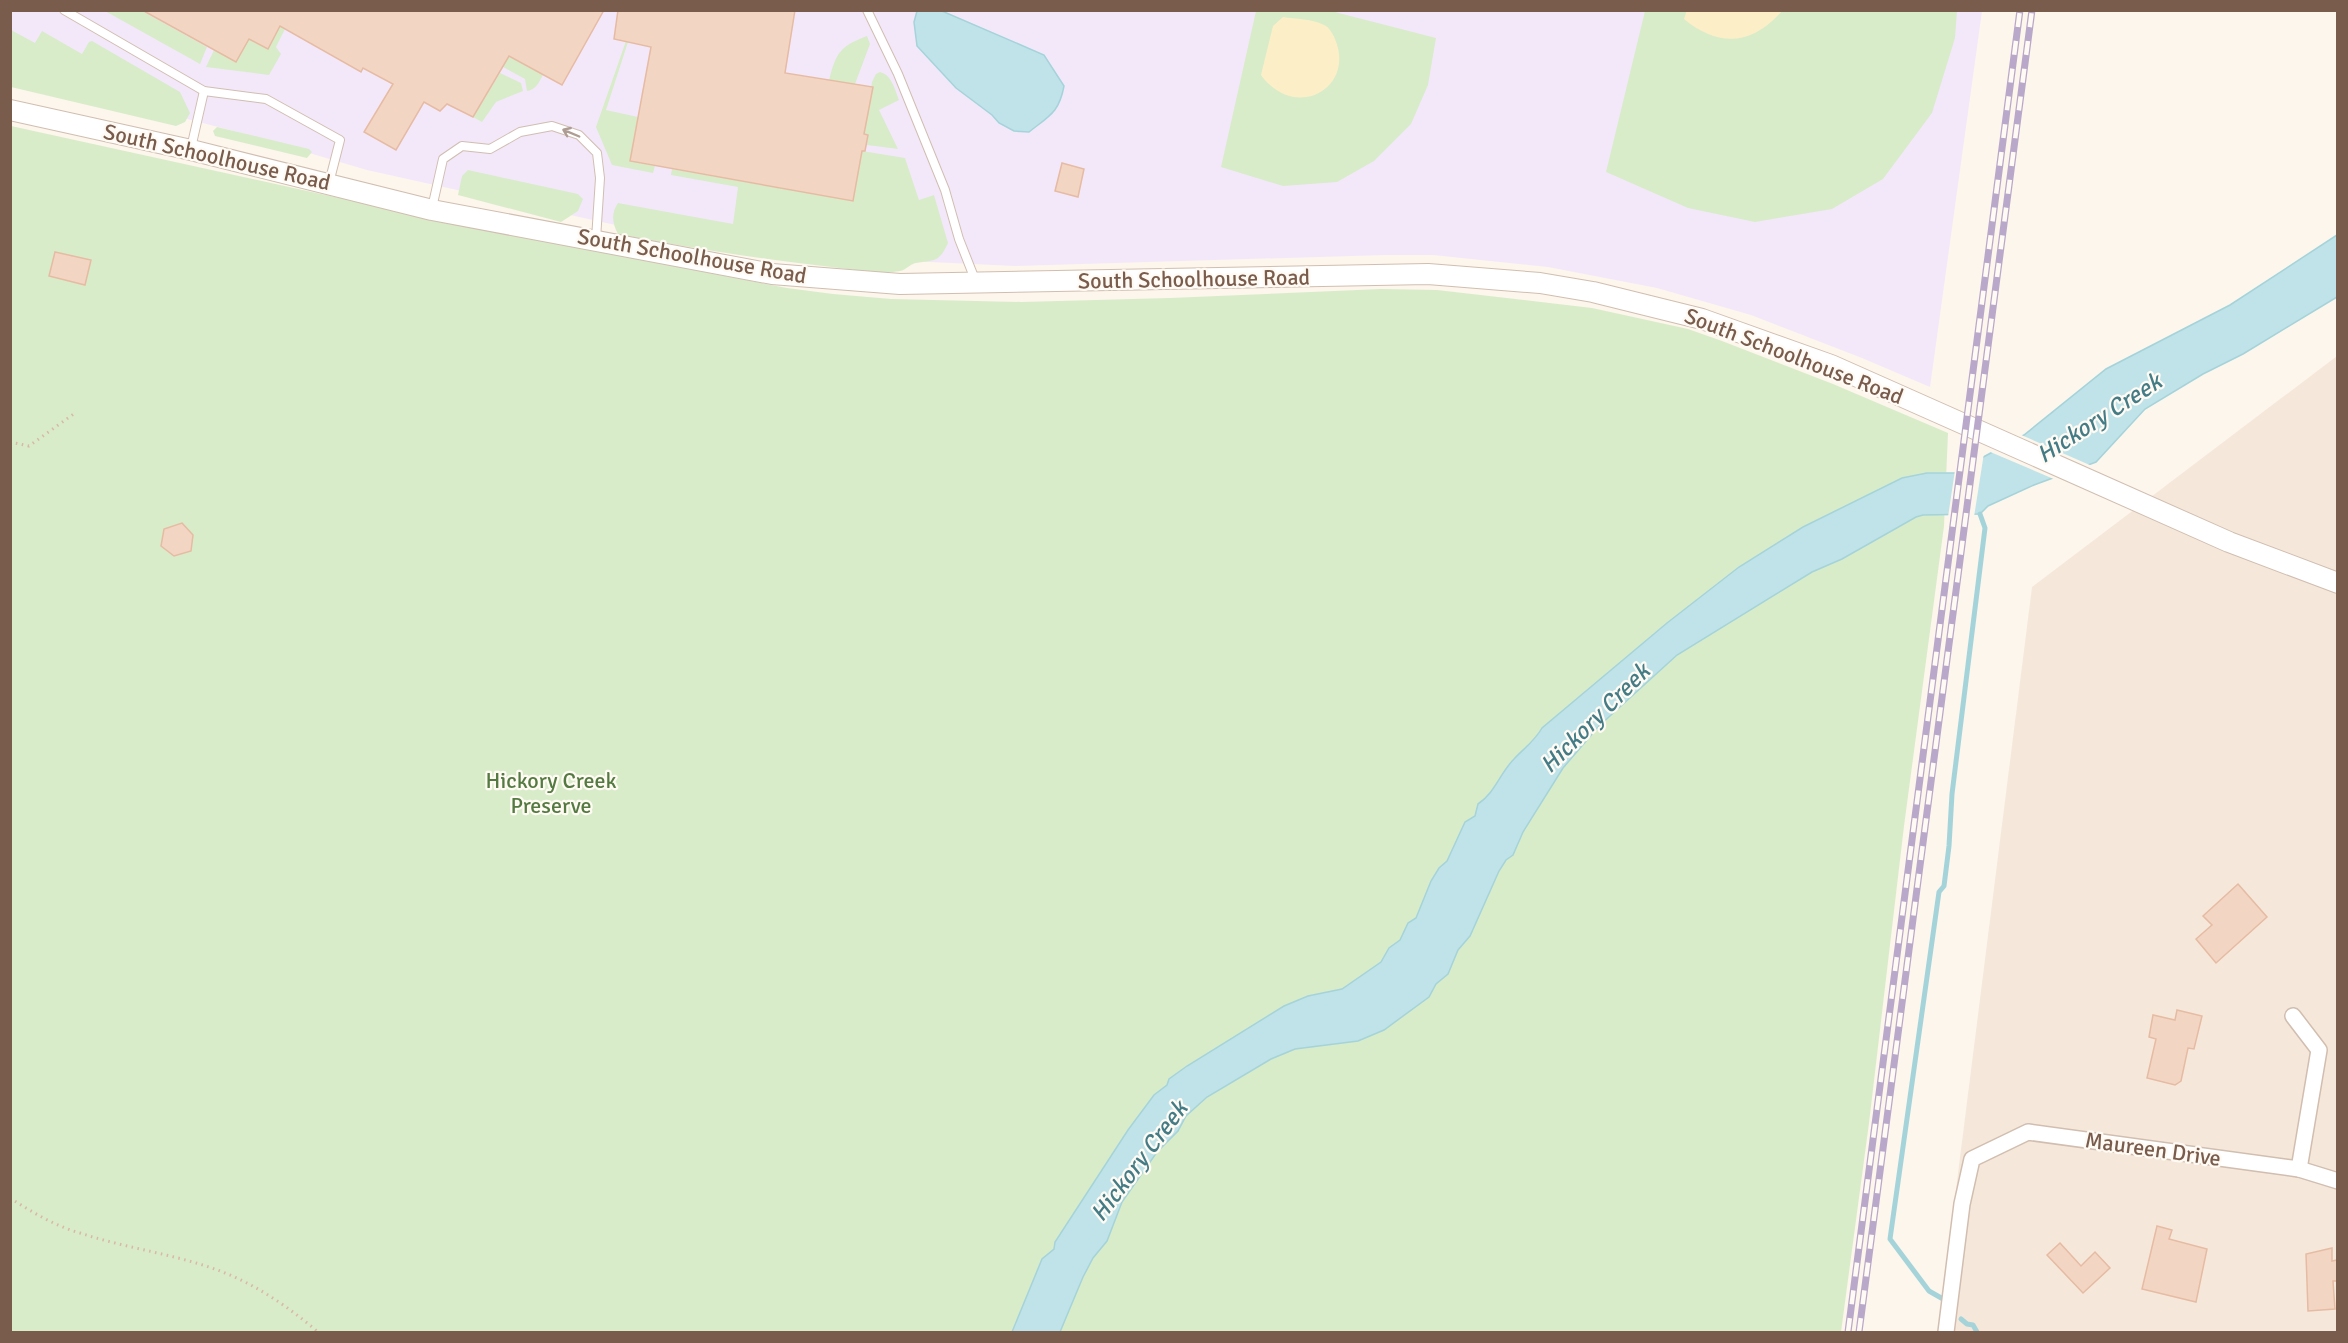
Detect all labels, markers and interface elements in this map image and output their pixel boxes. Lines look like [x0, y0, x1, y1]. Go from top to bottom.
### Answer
street label: South Schoolhouse Road [101, 118, 333, 196]
one-way arrow [563, 127, 581, 138]
street label: South Schoolhouse Road [575, 223, 809, 289]
street label: South Schoolhouse Road [1078, 263, 1310, 295]
street label: South Schoolhouse Road [1681, 302, 1907, 410]
water label: Hickory Creek [2031, 365, 2169, 470]
water label: Hickory Creek [1534, 655, 1658, 779]
park label: Hickory Creek Preserve [485, 767, 617, 819]
water label: Hickory Creek [1084, 1093, 1195, 1227]
street label: Maureen Drive [2083, 1126, 2223, 1172]

